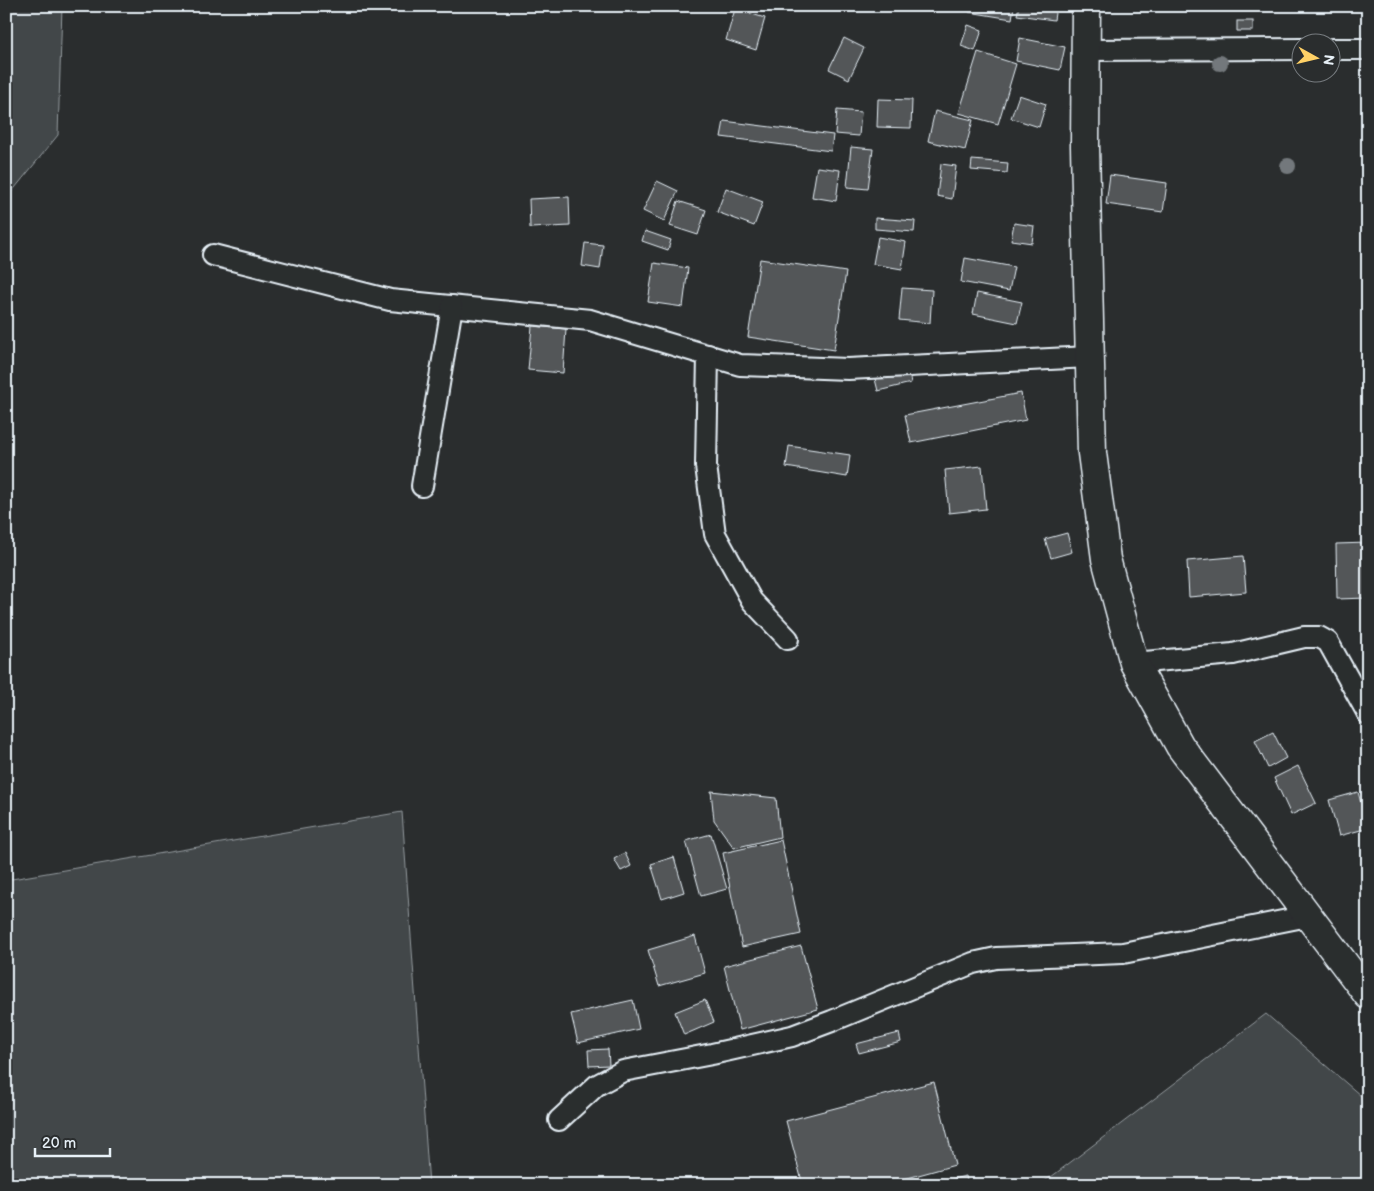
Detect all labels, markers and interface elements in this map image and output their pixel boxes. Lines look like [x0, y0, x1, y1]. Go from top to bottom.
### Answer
north arrow [1292, 32, 1342, 82]
text: N [1319, 53, 1338, 66]
scale bar [35, 1126, 110, 1158]
text: 20 m [42, 1134, 76, 1153]

